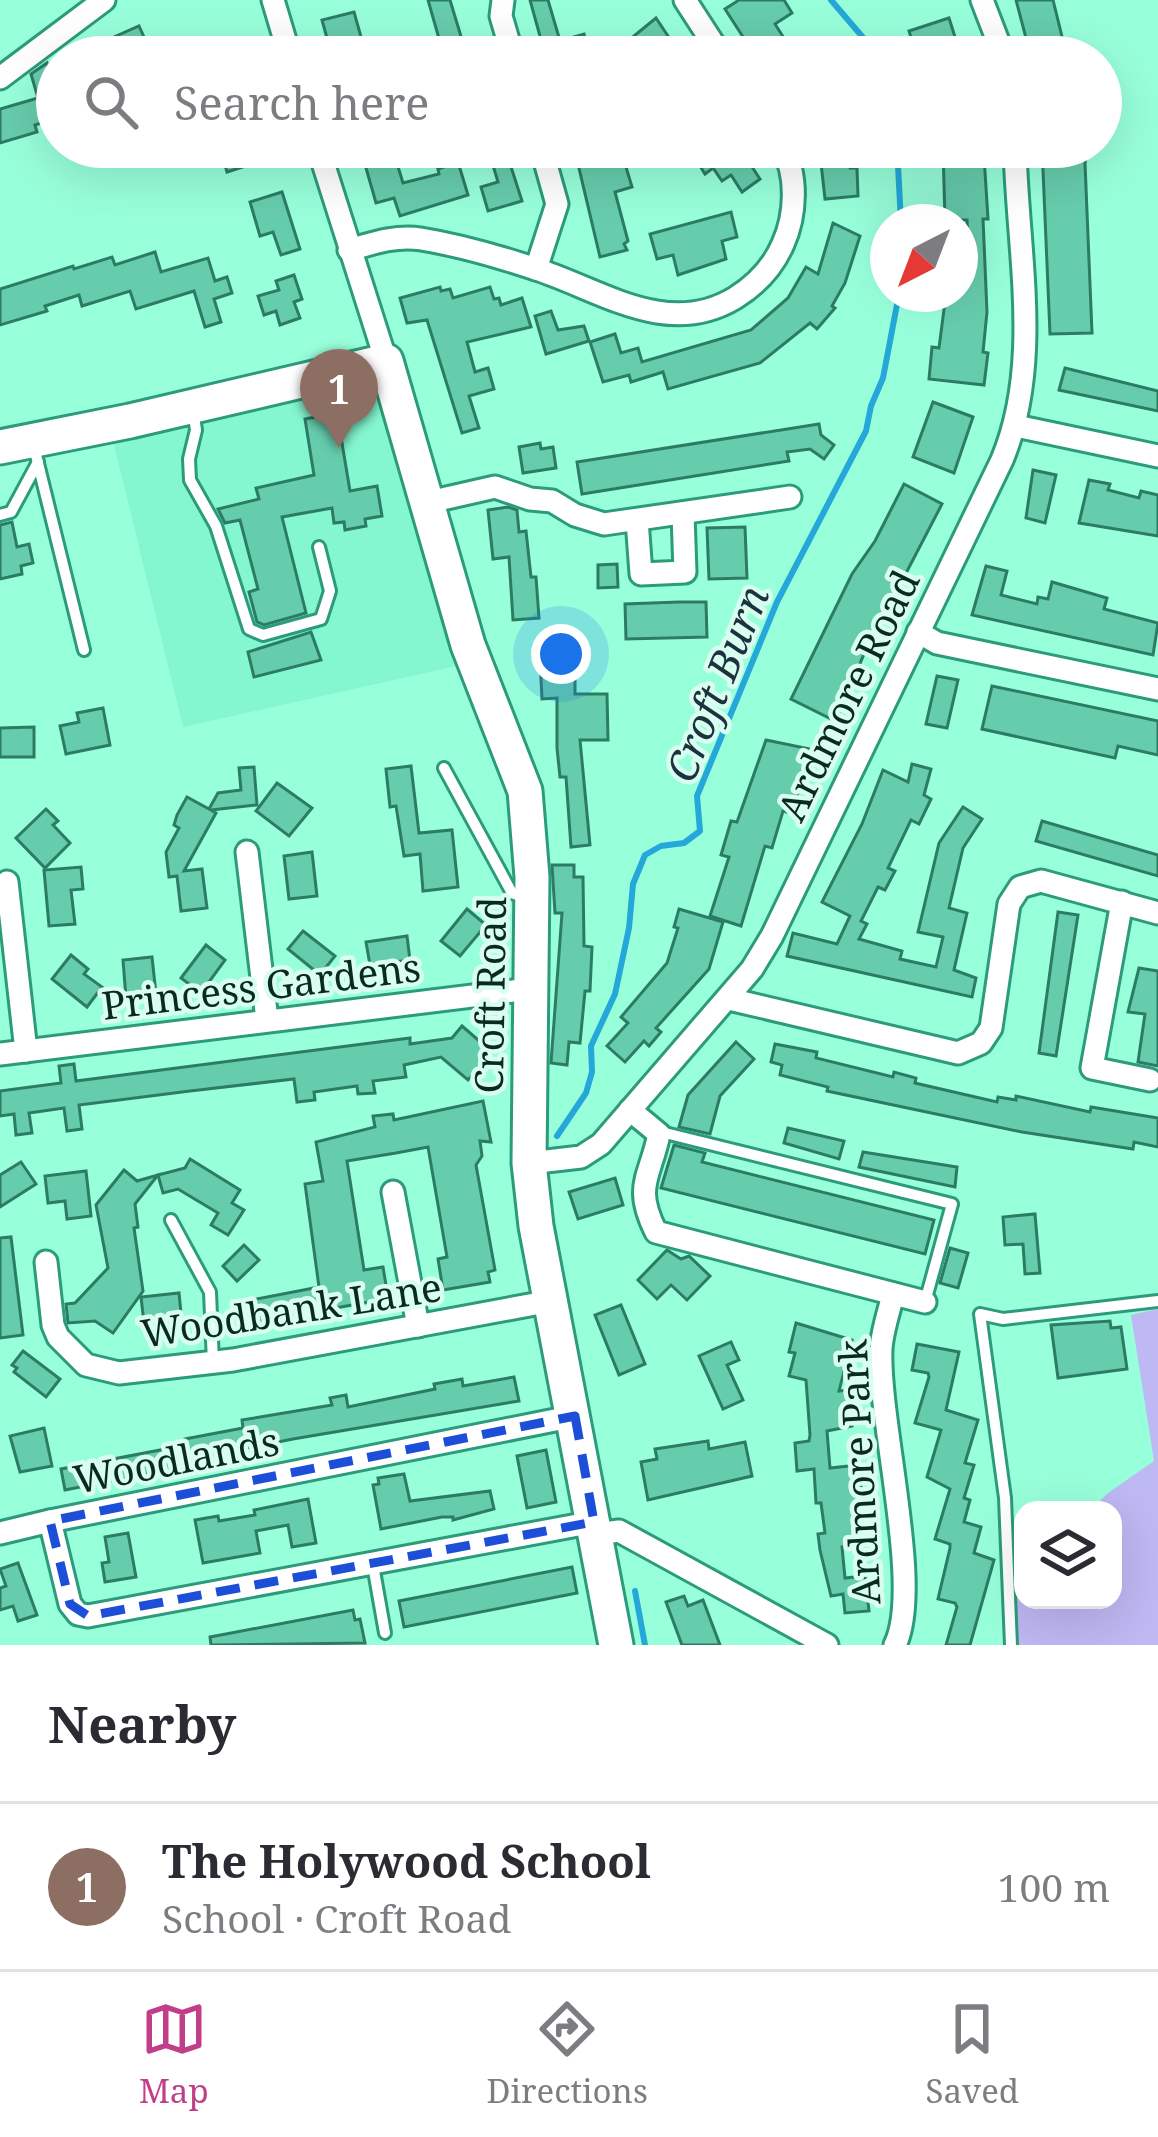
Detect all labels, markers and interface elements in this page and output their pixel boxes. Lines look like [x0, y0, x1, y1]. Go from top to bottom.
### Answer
search box [36, 36, 1122, 168]
icon: search [78, 69, 144, 135]
text: Search here [174, 72, 429, 133]
north arrow [870, 204, 978, 312]
pin: 1 [300, 349, 378, 448]
street label: Ardmore Road [763, 561, 931, 829]
water label: Croft Burn [651, 577, 781, 789]
your location [531, 624, 591, 684]
street label: Croft Road [461, 896, 517, 1094]
street label: Princess Gardens [99, 939, 423, 1031]
street label: Woodbank Lane [137, 1259, 445, 1359]
street label: Ardmore Park [825, 1338, 891, 1606]
street label: Woodlands [69, 1413, 283, 1505]
map controls [1014, 1501, 1122, 1609]
button: layers [1014, 1501, 1122, 1609]
text: Nearby [48, 1688, 236, 1758]
text: The Holywood School [162, 1830, 651, 1891]
text: 1 [76, 1860, 98, 1913]
text: 100 m [998, 1860, 1110, 1913]
text: School · Croft Road [162, 1891, 511, 1944]
tab: Map [139, 1996, 209, 2113]
tab: Directions [486, 1996, 648, 2113]
tab: Saved [926, 1996, 1019, 2113]

